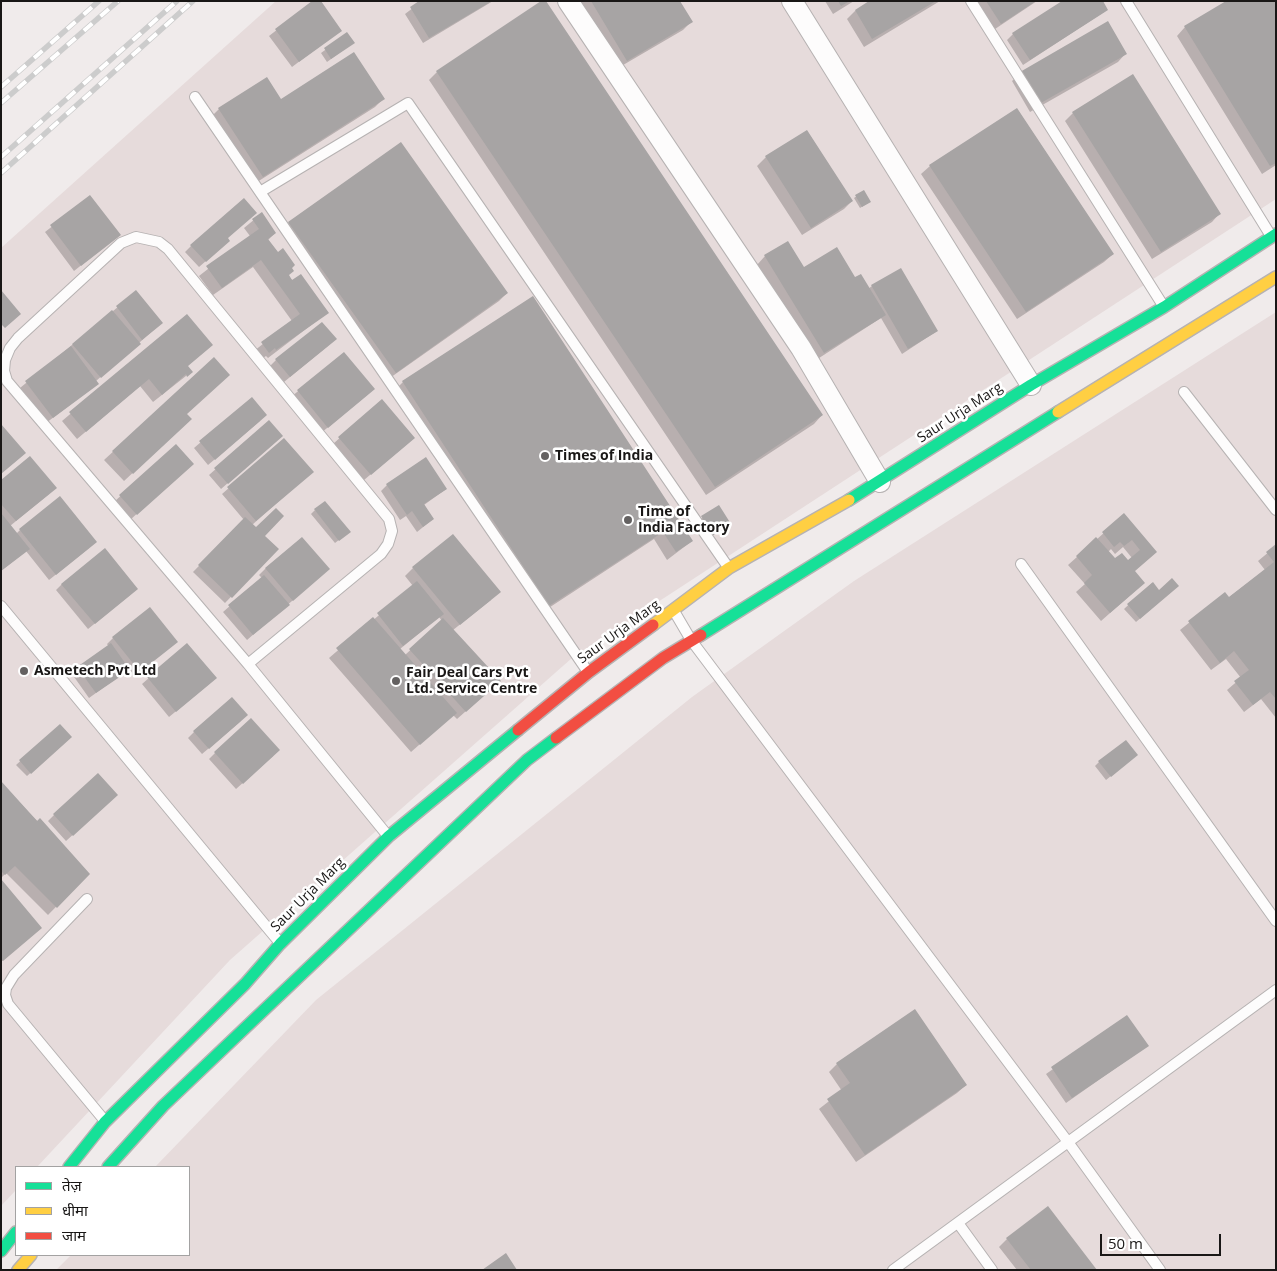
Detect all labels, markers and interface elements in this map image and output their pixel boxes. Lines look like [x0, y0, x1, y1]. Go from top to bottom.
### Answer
street label: Saur Urja Marg [914, 379, 1006, 447]
place label: Times of India [555, 448, 653, 464]
marker: Times of India [539, 450, 551, 462]
place label: Time of India Factory [638, 504, 729, 536]
marker: Time of India Factory [622, 514, 634, 526]
street label: Saur Urja Marg [574, 596, 664, 668]
place label: Asmetech Pvt Ltd [34, 663, 156, 679]
marker: Asmetech Pvt Ltd [18, 665, 30, 677]
place label: Fair Deal Cars Pvt Ltd. Service Centre [406, 665, 537, 698]
marker: Fair Deal Cars Pvt Ltd. Service Centre [390, 675, 402, 687]
street label: Saur Urja Marg [267, 854, 349, 936]
legend [15, 1166, 190, 1256]
text: तेज़ [62, 1175, 82, 1195]
text: धीमा [62, 1200, 88, 1220]
scale bar [1102, 1224, 1223, 1256]
text: जाम [62, 1225, 86, 1245]
text: 50 m [1108, 1233, 1143, 1253]

